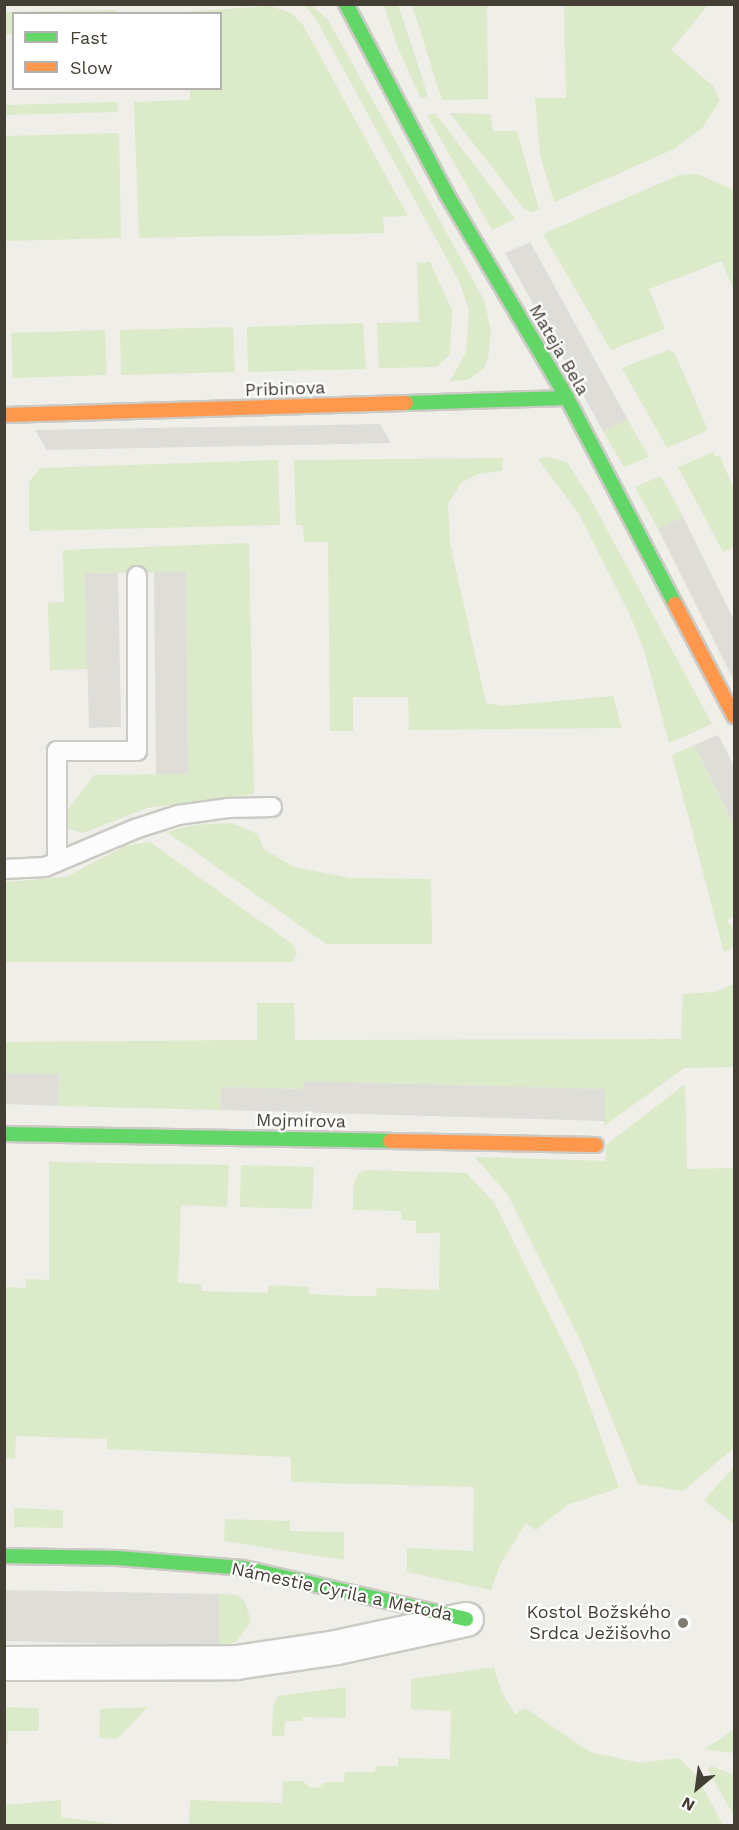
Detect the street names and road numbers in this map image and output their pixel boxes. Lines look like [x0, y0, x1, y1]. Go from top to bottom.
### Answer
street label: Mateja Bela [524, 300, 594, 400]
street label: Pribinova [244, 377, 326, 401]
street label: Mojmírova [256, 1109, 346, 1133]
street label: Námestie Cyrila a Metoda [229, 1558, 455, 1626]

